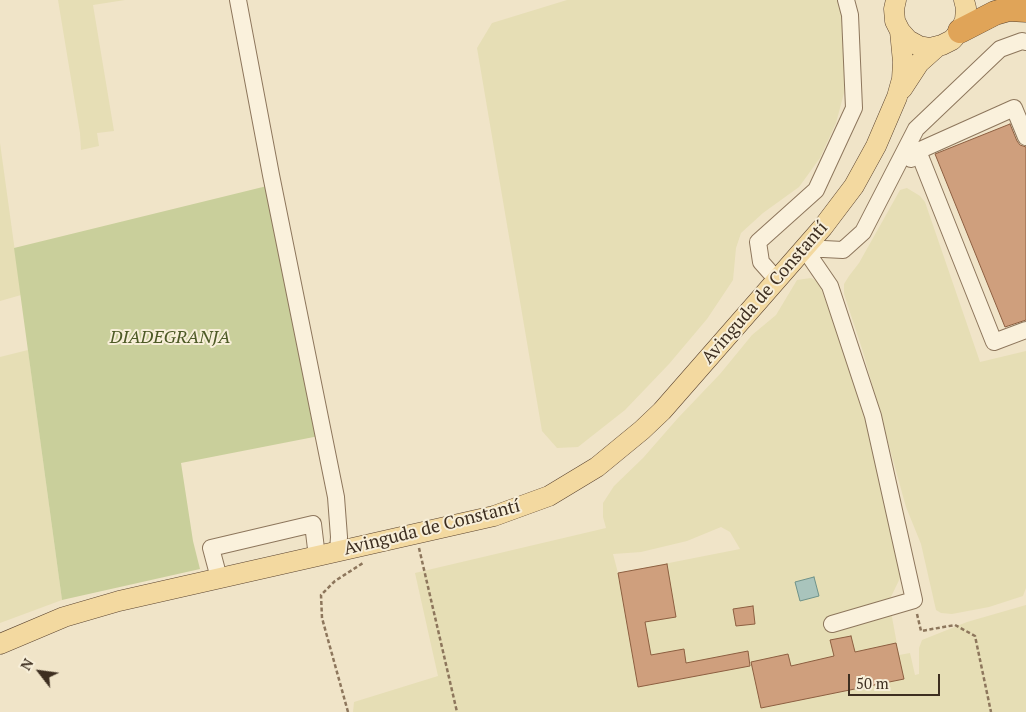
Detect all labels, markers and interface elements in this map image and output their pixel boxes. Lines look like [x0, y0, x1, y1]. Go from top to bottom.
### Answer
street label: Avinguda de Constantí [697, 218, 833, 368]
park label: DIADEGRANJA [110, 327, 230, 349]
street label: Avinguda de Constantí [342, 496, 522, 560]
north arrow [15, 647, 65, 697]
text: N [16, 655, 37, 674]
scale bar [851, 664, 944, 696]
text: 50 m [856, 673, 889, 693]

